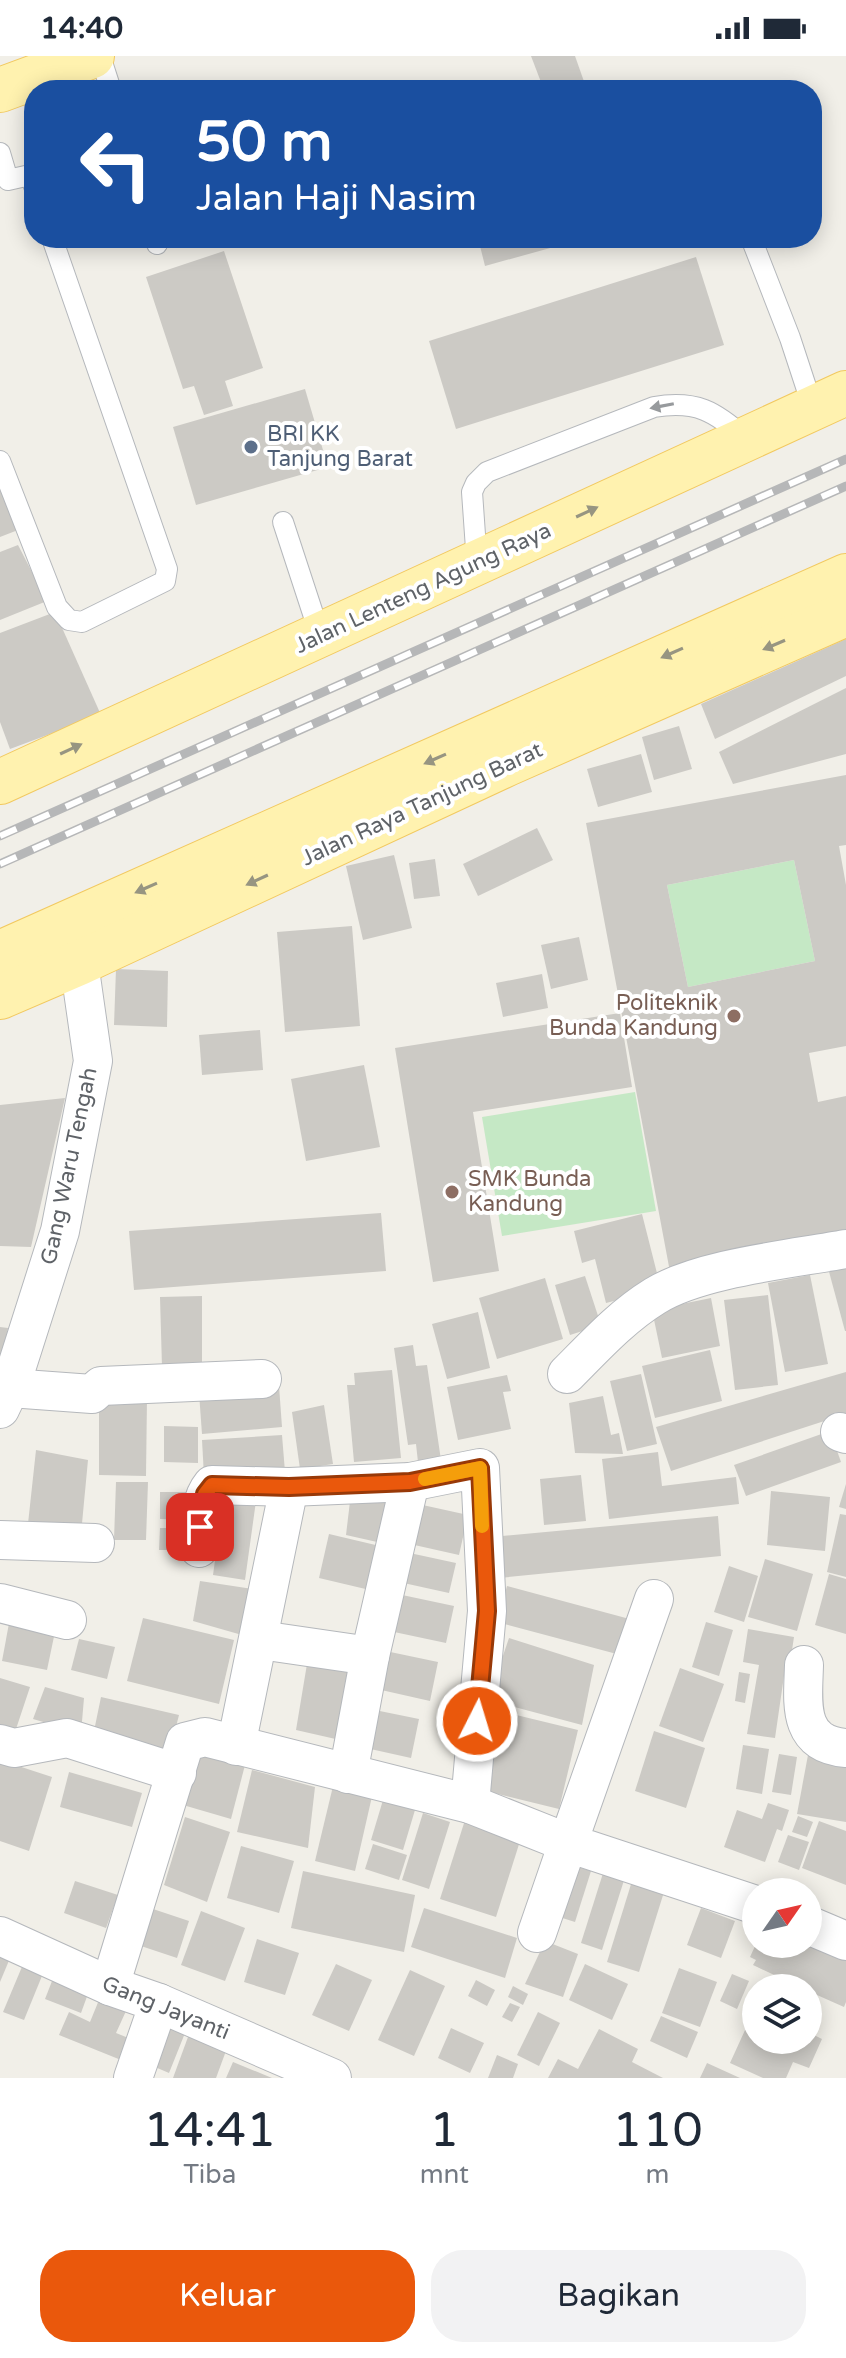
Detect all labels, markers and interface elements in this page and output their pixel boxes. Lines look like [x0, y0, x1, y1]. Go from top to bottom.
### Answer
text: 14:40 [40, 10, 123, 47]
text: 50 m [196, 109, 332, 176]
icon: left [64, 112, 168, 216]
text: Jalan Haji Nasim [196, 177, 477, 220]
one-way arrow [650, 400, 675, 413]
place label: BRI KK Tanjung Barat [267, 421, 413, 472]
marker: BRI KK Tanjung Barat [242, 438, 260, 456]
one-way arrow [575, 505, 599, 519]
street label: Jalan Lenteng Agung Raya [291, 517, 555, 659]
one-way arrow [763, 639, 786, 652]
one-way arrow [661, 647, 684, 660]
street label: Jalan Raya Tanjung Barat [297, 737, 547, 871]
one-way arrow [59, 743, 83, 756]
one-way arrow [423, 753, 447, 766]
one-way arrow [246, 873, 269, 887]
one-way arrow [134, 881, 158, 894]
place label: Politeknik Bunda Kandung [549, 990, 718, 1041]
marker: Politeknik Bunda Kandung [725, 1007, 743, 1025]
street label: Gang Waru Tengah [35, 1065, 103, 1267]
place label: SMK Bunda Kandung [468, 1166, 591, 1217]
marker: SMK Bunda Kandung [443, 1183, 461, 1201]
pin [166, 1493, 234, 1561]
icon: arrive [178, 1505, 222, 1549]
position arrow [435, 1679, 519, 1763]
north arrow [742, 1878, 822, 1958]
map controls [742, 1878, 822, 2054]
street label: Gang Jayanti [98, 1971, 234, 2045]
button: layers [742, 1974, 822, 2054]
text: 14:41 [143, 2102, 276, 2160]
text: 1 [429, 2102, 459, 2160]
text: 110 [612, 2102, 703, 2160]
text: Tiba [183, 2159, 236, 2190]
text: mnt [420, 2159, 469, 2190]
text: m [646, 2159, 669, 2190]
button: Keluar [40, 2250, 415, 2342]
button: Bagikan [431, 2250, 806, 2342]

